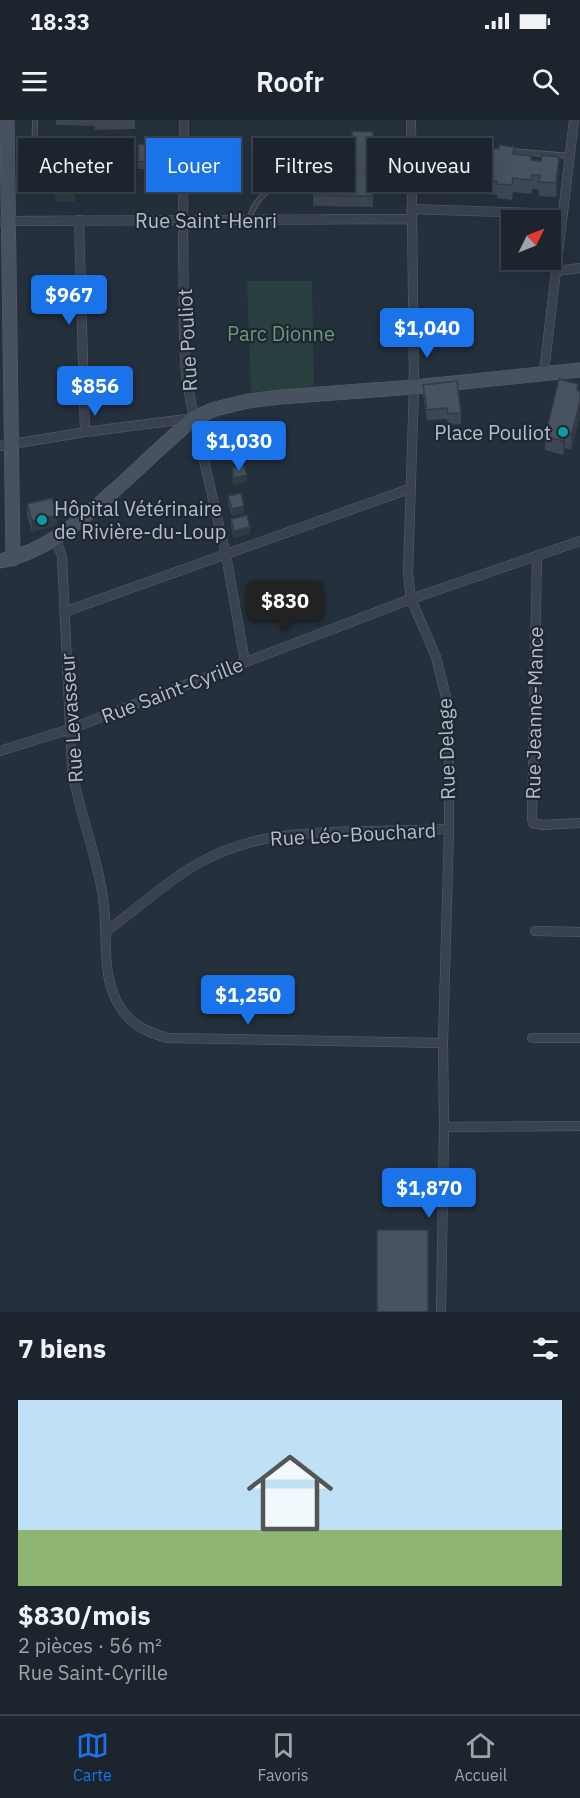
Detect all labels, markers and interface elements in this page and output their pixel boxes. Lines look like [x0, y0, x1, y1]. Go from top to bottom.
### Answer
text: 18:33 [30, 7, 90, 36]
text: Roofr [256, 64, 324, 99]
icon: menu [18, 65, 51, 98]
icon: search [529, 65, 562, 98]
chip: Acheter [18, 138, 134, 192]
chip: Louer [146, 138, 241, 192]
chip: Filtres [253, 138, 355, 192]
chip: Nouveau [367, 138, 492, 192]
street label: Rue Saint-Henri [135, 207, 277, 234]
north arrow [501, 210, 561, 270]
map controls [501, 210, 561, 270]
pin: $967 [33, 275, 105, 326]
text: $967 [45, 281, 93, 308]
street label: Rue Pouliot [171, 288, 203, 392]
pin: $1,040 [378, 308, 476, 359]
text: $1,040 [394, 314, 460, 341]
park label: Parc Dionne [227, 320, 335, 347]
pin: $856 [59, 366, 131, 417]
text: $856 [71, 372, 119, 399]
place label: Place Pouliot [434, 419, 551, 446]
pin: $1,030 [190, 421, 288, 472]
marker: Place Pouliot [556, 425, 570, 439]
text: $1,030 [206, 427, 272, 454]
place label: Hôpital Vétérinaire de Rivière-du-Loup [54, 495, 226, 545]
marker: Hôpital Vétérinaire de Rivière-du-Loup [35, 513, 49, 527]
pin: $830 [249, 581, 321, 632]
text: $830 [261, 587, 309, 614]
street label: Rue Jeanne-Mance [519, 626, 549, 800]
street label: Rue Saint-Cyrille [97, 651, 247, 729]
street label: Rue Levasseur [53, 652, 89, 784]
street label: Rue Delage [431, 698, 461, 800]
street label: Rue Léo-Bouchard [269, 816, 437, 852]
pin: $1,250 [199, 975, 297, 1026]
text: $1,250 [215, 981, 281, 1008]
pin: $1,870 [380, 1168, 478, 1219]
text: $1,870 [396, 1174, 462, 1201]
text: 7 biens [18, 1331, 106, 1365]
icon: filters [529, 1332, 562, 1365]
icon: home [236, 1439, 344, 1547]
text: $830/mois [18, 1598, 151, 1632]
text: 2 pièces · 56 m² [18, 1632, 162, 1659]
text: Rue Saint-Cyrille [18, 1659, 168, 1686]
tab: Carte [73, 1729, 112, 1785]
tab: Favoris [258, 1729, 309, 1785]
tab: Accueil [455, 1729, 507, 1785]

